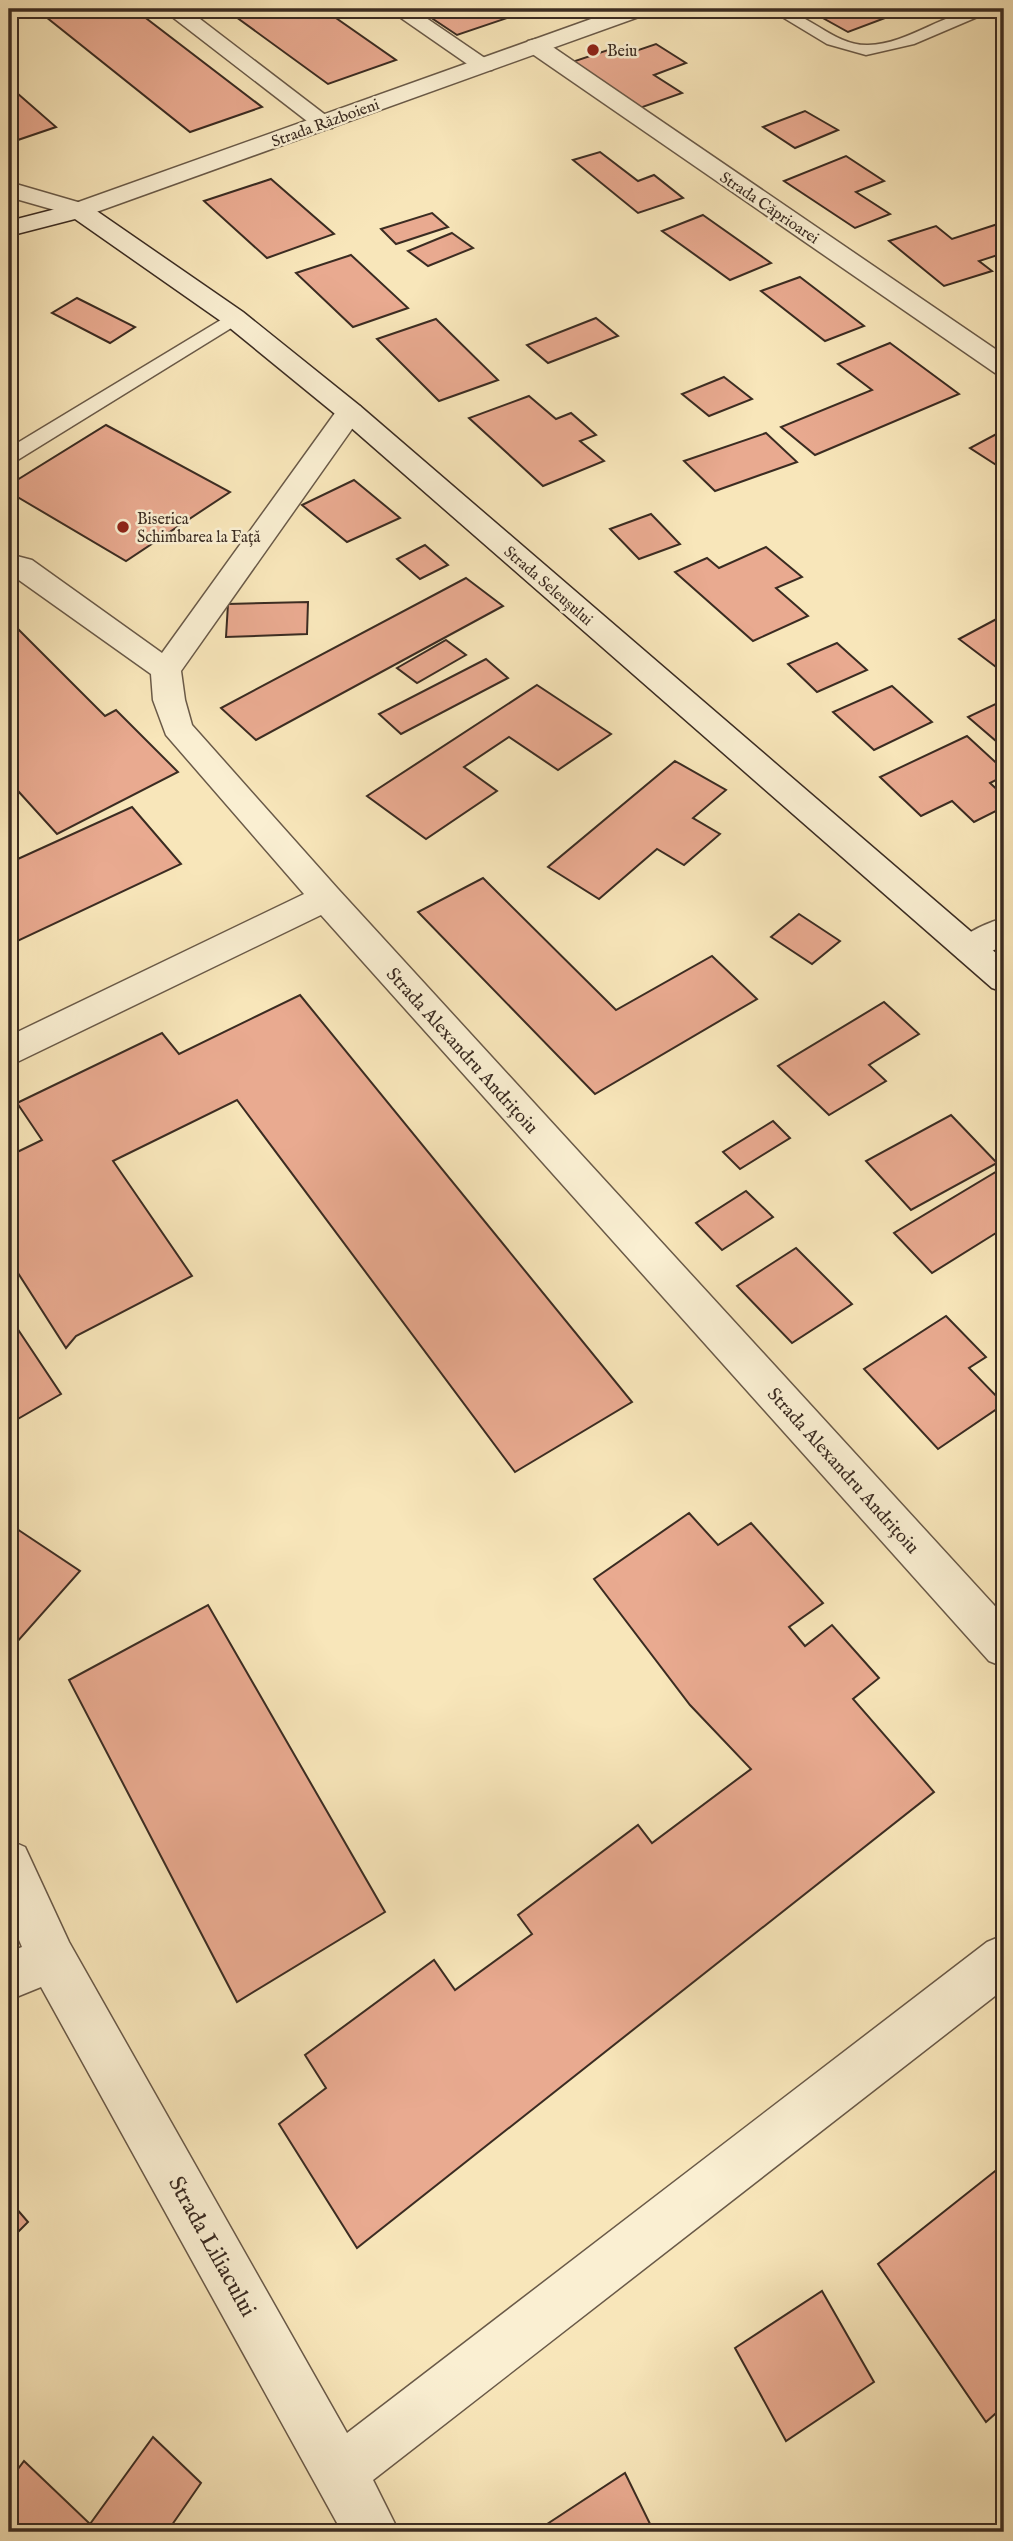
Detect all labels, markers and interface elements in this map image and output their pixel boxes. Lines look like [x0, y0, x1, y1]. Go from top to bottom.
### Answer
marker: Beiu [585, 42, 601, 58]
place label: Beiu [607, 42, 637, 62]
street label: Strada Războieni [269, 95, 382, 153]
street label: Strada Căprioarei [715, 168, 822, 249]
place label: Biserica Schimbarea la Față [137, 510, 260, 548]
marker: Biserica Schimbarea la Față [115, 519, 131, 535]
street label: Strada Seleușului [499, 542, 596, 631]
street label: Strada Alexandru Andrițoiu [380, 963, 543, 1140]
street label: Strada Alexandru Andrițoiu [761, 1383, 924, 1560]
street label: Strada Liliacului [161, 2171, 262, 2322]

